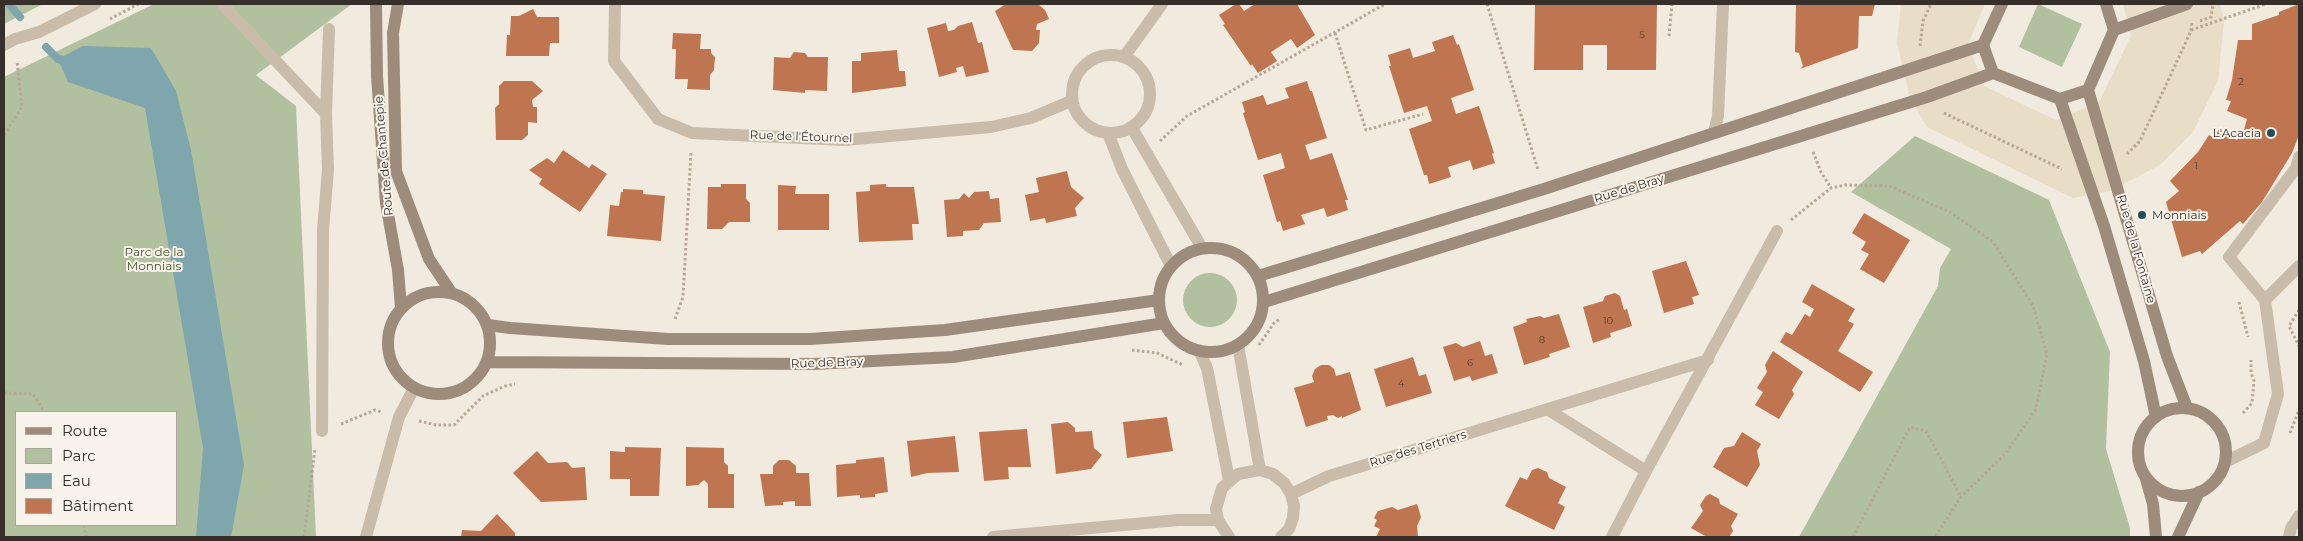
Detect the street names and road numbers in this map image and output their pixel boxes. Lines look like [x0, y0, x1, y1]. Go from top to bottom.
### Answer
street label: Route de Chantepie [372, 96, 396, 216]
street label: Rue de l'Étournel [749, 128, 853, 146]
street label: Rue de Bray [1592, 172, 1666, 206]
street label: Rue de la Fontaine [2114, 193, 2158, 305]
street label: Rue de Bray [791, 355, 863, 371]
street label: Rue des Tertriers [1368, 427, 1468, 471]

